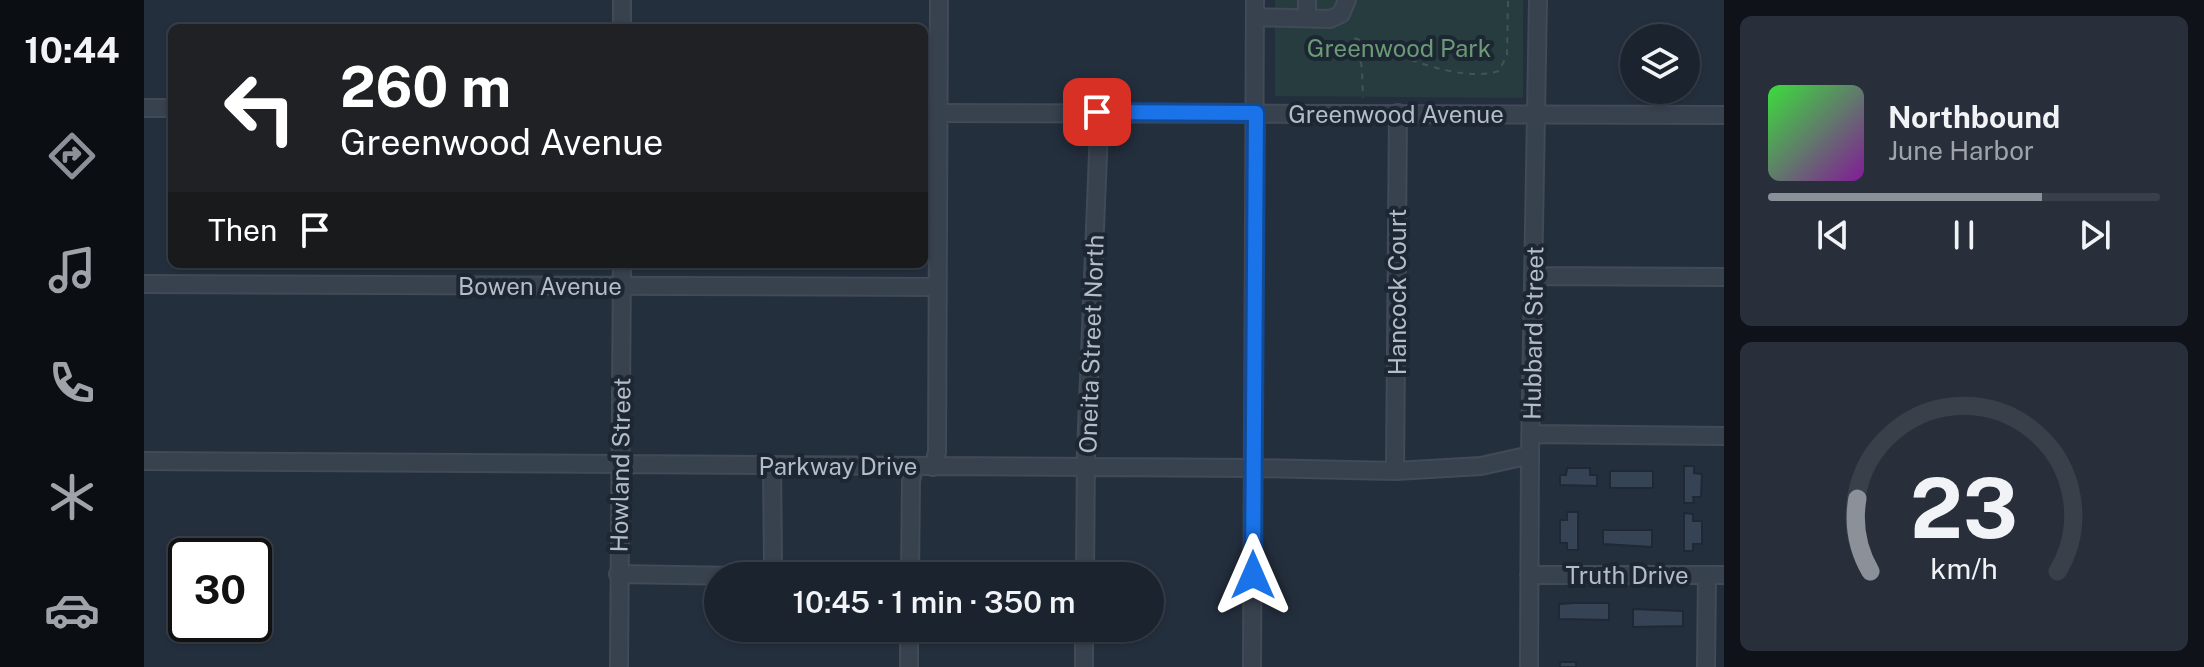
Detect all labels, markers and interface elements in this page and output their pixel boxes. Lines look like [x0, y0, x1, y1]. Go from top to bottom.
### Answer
map controls [1620, 24, 1700, 104]
button: layers [1620, 24, 1700, 104]
text: 10:44 [24, 29, 120, 71]
park label: Greenwood Park [1307, 34, 1491, 62]
text: 260 m [340, 54, 511, 120]
icon: left [208, 56, 312, 160]
pin [1063, 78, 1131, 146]
icon: arrive [1075, 90, 1119, 134]
text: Northbound [1888, 99, 2060, 135]
street label: Greenwood Avenue [1288, 100, 1504, 128]
text: Greenwood Avenue [340, 121, 663, 163]
icon: directions [44, 128, 100, 184]
text: June Harbor [1888, 135, 2034, 166]
icon: arrive [293, 208, 337, 252]
street label: Hancock Court [1383, 209, 1411, 375]
text: Then [208, 212, 277, 248]
icon: previous [1811, 213, 1855, 257]
icon: pause [1942, 213, 1986, 257]
icon: next [2073, 213, 2117, 257]
street label: Oneita Street North [1073, 234, 1109, 454]
icon: music [44, 242, 100, 298]
street label: Hubbard Street [1517, 246, 1549, 420]
street label: Bowen Avenue [458, 272, 622, 300]
icon: phone [44, 355, 100, 411]
street label: Howland Street [604, 377, 636, 553]
street label: Parkway Drive [759, 452, 917, 480]
text: 23 [1910, 459, 2018, 557]
icon: climate [44, 469, 100, 525]
position arrow [1211, 533, 1295, 617]
speed limit sign: 30 [168, 538, 272, 642]
text: km/h [1930, 552, 1998, 585]
street label: Truth Drive [1565, 561, 1689, 589]
icon: car [44, 582, 100, 638]
text: 10:45 · 1 min · 350 m [792, 584, 1076, 620]

